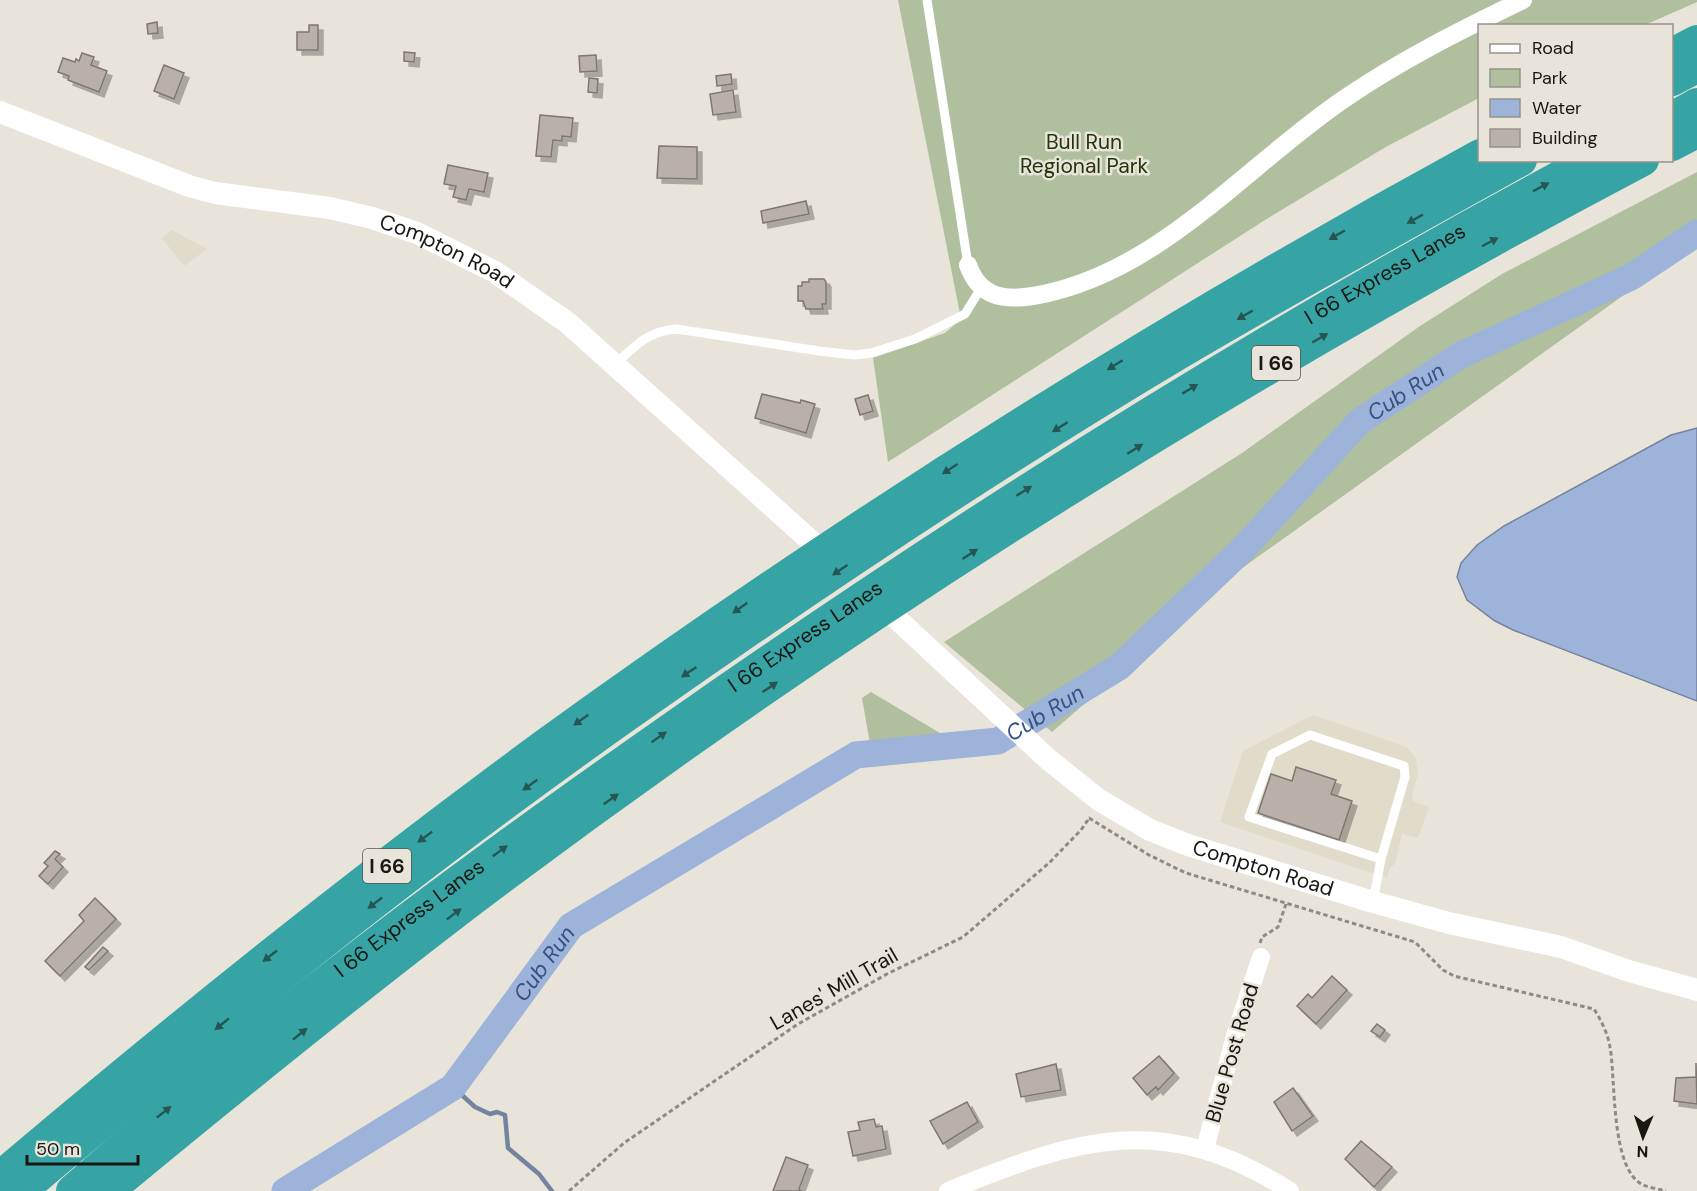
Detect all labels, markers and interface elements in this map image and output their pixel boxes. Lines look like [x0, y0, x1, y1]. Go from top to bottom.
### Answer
legend [1478, 24, 1673, 162]
text: Road [1532, 36, 1574, 60]
text: Park [1532, 66, 1568, 90]
text: Water [1532, 96, 1582, 120]
text: Building [1532, 126, 1597, 150]
park label: Bull Run Regional Park [1020, 128, 1148, 180]
one-way arrow [1533, 182, 1550, 192]
street label: Compton Road [376, 208, 520, 295]
one-way arrow [1406, 214, 1423, 224]
street label: I 66 Express Lanes [1300, 217, 1471, 331]
one-way arrow [1329, 229, 1345, 240]
one-way arrow [1482, 237, 1499, 247]
one-way arrow [1237, 310, 1253, 321]
one-way arrow [1312, 333, 1329, 343]
road number: I 66 [1252, 346, 1300, 380]
water label: Cub Run [1362, 356, 1450, 428]
one-way arrow [1107, 360, 1123, 371]
one-way arrow [1182, 384, 1198, 395]
one-way arrow [1052, 422, 1068, 433]
one-way arrow [1127, 444, 1143, 455]
one-way arrow [941, 464, 958, 475]
one-way arrow [1016, 486, 1032, 497]
one-way arrow [962, 548, 979, 559]
one-way arrow [832, 564, 848, 575]
street label: I 66 Express Lanes [722, 574, 888, 699]
one-way arrow [733, 602, 749, 614]
one-way arrow [681, 666, 697, 677]
water label: Cub Run [1000, 678, 1090, 748]
one-way arrow [762, 681, 778, 693]
one-way arrow [573, 713, 588, 725]
one-way arrow [650, 731, 666, 743]
one-way arrow [523, 779, 538, 791]
one-way arrow [602, 793, 618, 805]
one-way arrow [417, 830, 432, 842]
street label: Compton Road [1189, 833, 1337, 903]
one-way arrow [493, 845, 508, 857]
road number: I 66 [363, 849, 411, 883]
street label: I 66 Express Lanes [329, 853, 490, 984]
one-way arrow [367, 897, 383, 910]
one-way arrow [446, 909, 461, 921]
water label: Cub Run [507, 920, 581, 1007]
street label: Lanes' Mill Trail [765, 941, 903, 1037]
one-way arrow [263, 949, 278, 961]
street label: Blue Post Road [1199, 980, 1265, 1126]
one-way arrow [214, 1017, 230, 1030]
one-way arrow [292, 1028, 308, 1041]
one-way arrow [156, 1105, 172, 1118]
north arrow [1613, 1107, 1673, 1167]
scale bar [27, 1128, 138, 1166]
text: 50 m [36, 1137, 80, 1161]
text: N [1636, 1141, 1649, 1162]

